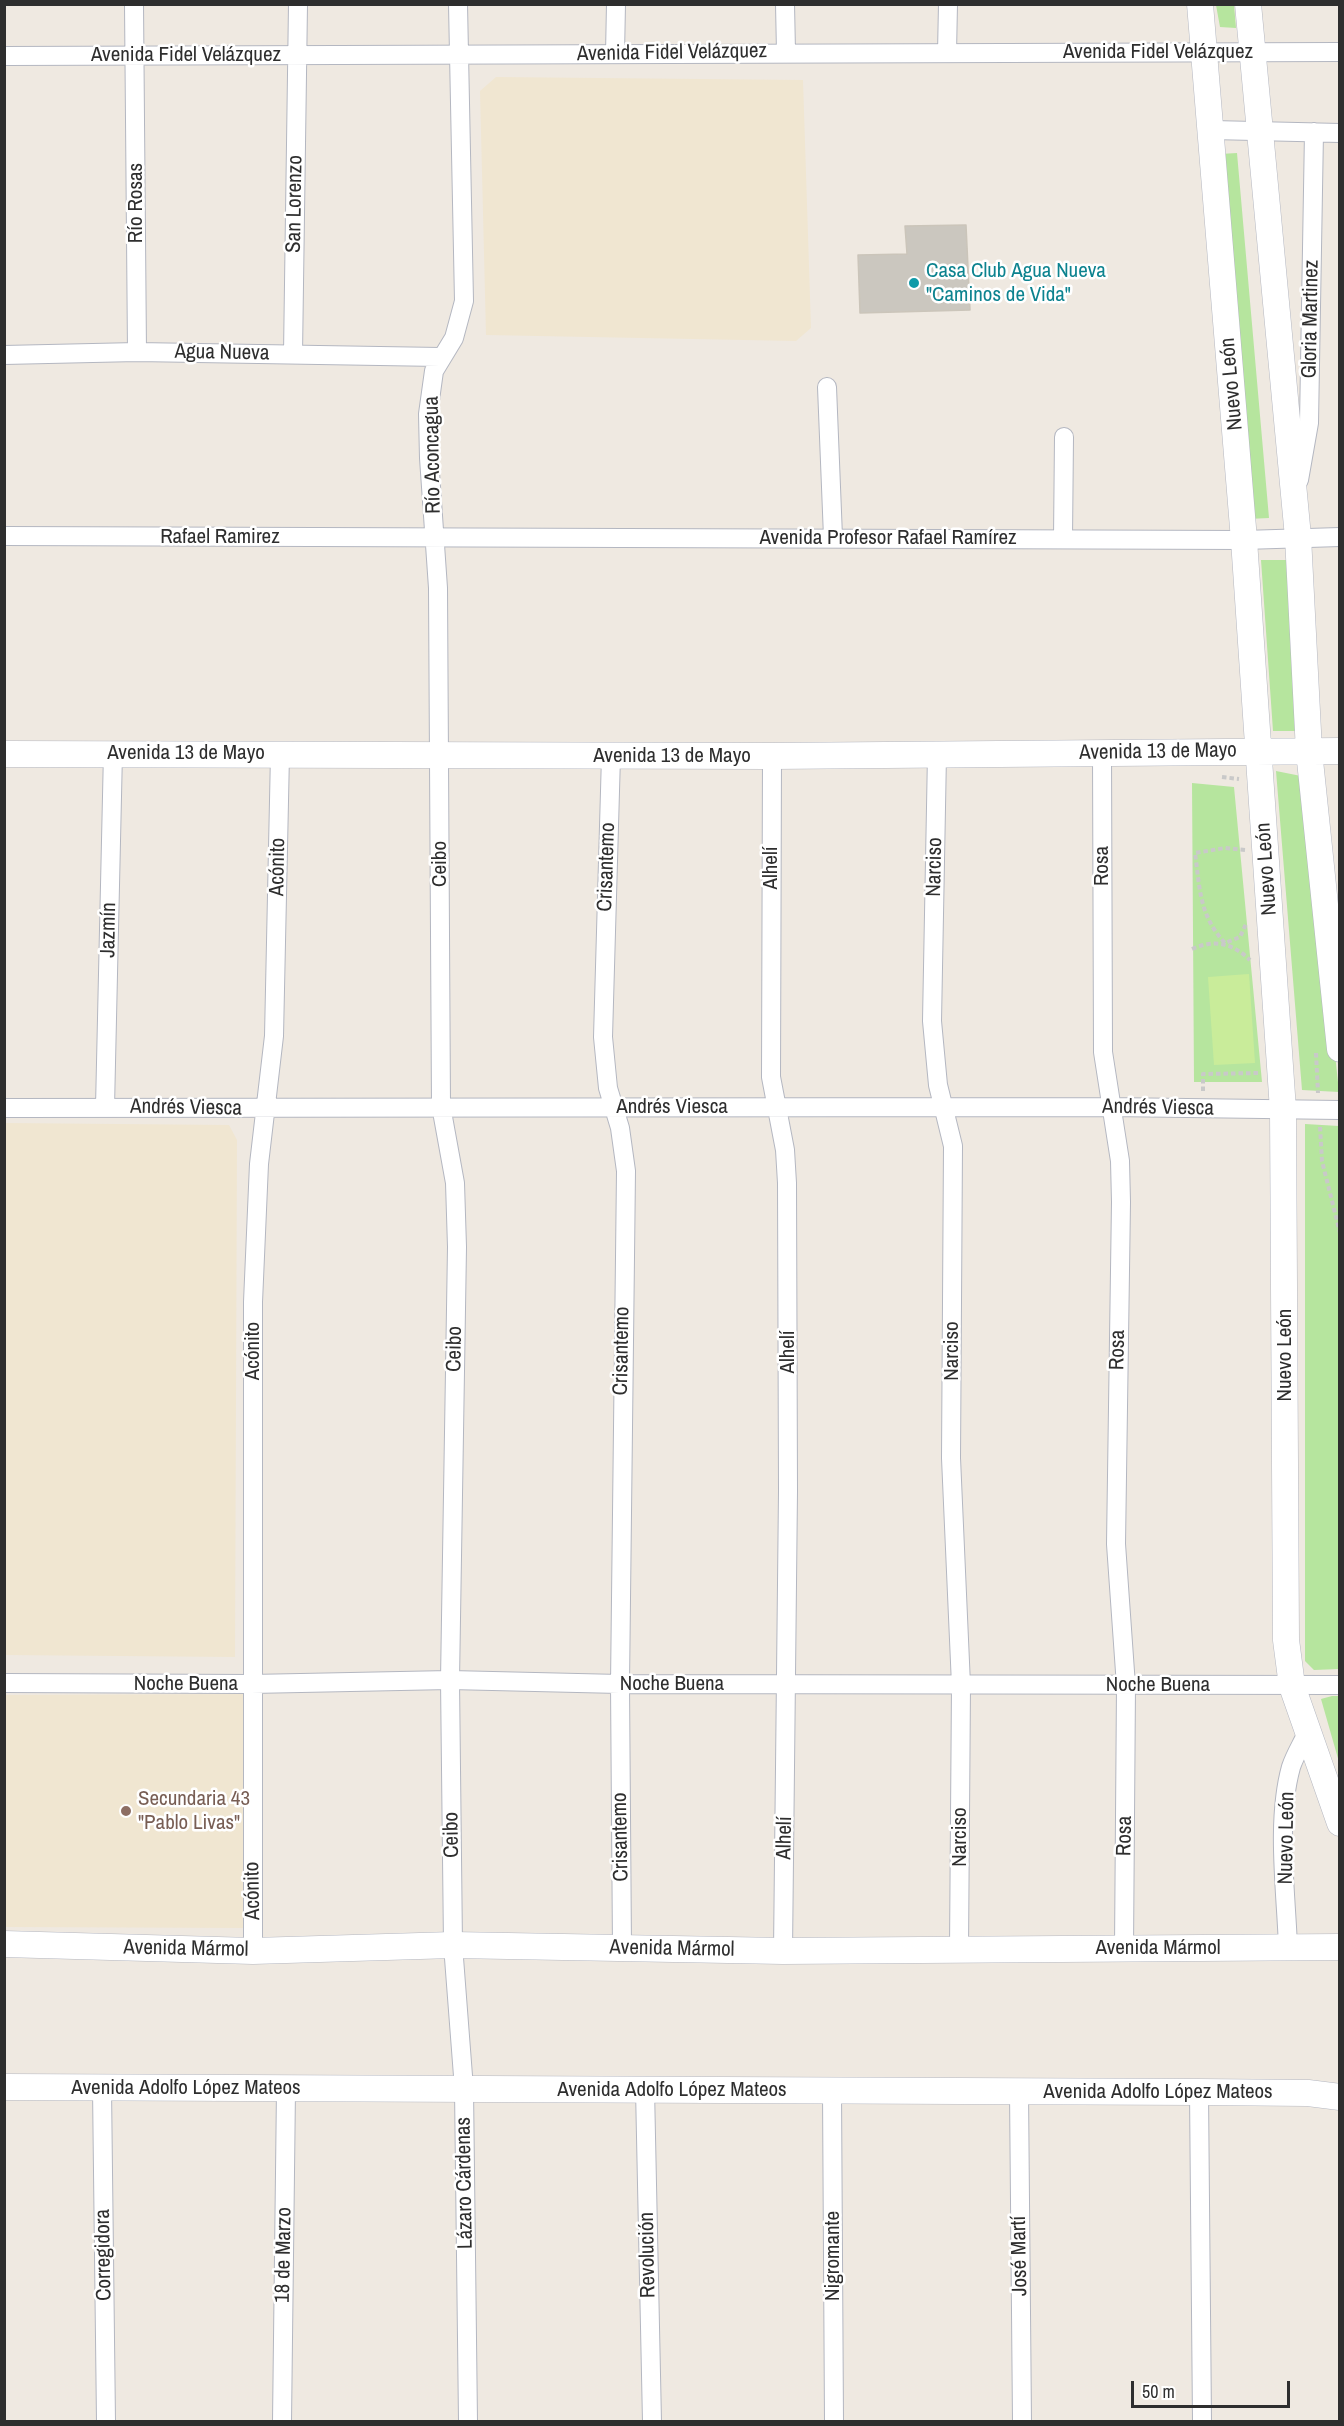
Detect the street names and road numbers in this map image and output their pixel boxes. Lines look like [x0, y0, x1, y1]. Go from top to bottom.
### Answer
street label: Avenida Fidel Velázquez [577, 39, 767, 67]
street label: Avenida Fidel Velázquez [1063, 39, 1253, 65]
street label: Avenida Fidel Velázquez [91, 42, 281, 68]
street label: San Lorenzo [282, 155, 308, 253]
street label: Río Rosas [123, 163, 149, 243]
street label: Gloria Martinez [1297, 259, 1325, 379]
street label: Nuevo León [1215, 337, 1249, 431]
street label: Agua Nueva [174, 340, 270, 366]
street label: Río Aconcagua [419, 396, 447, 514]
street label: Rafael Ramirez [160, 524, 280, 550]
street label: Avenida Profesor Rafael Ramírez [759, 525, 1017, 551]
street label: Avenida 13 de Mayo [1079, 738, 1237, 766]
street label: Avenida 13 de Mayo [107, 740, 265, 766]
street label: Avenida 13 de Mayo [593, 743, 751, 769]
street label: Crisantemo [593, 822, 621, 912]
street label: Nuevo León [1251, 822, 1283, 916]
street label: Narciso [922, 837, 948, 897]
street label: Acónito [265, 838, 291, 896]
street label: Ceibo [427, 841, 453, 887]
street label: Alhelí [758, 846, 784, 890]
street label: Rosa [1089, 846, 1115, 886]
street label: Jazmín [96, 902, 122, 958]
street label: Andrés Viesca [130, 1094, 242, 1122]
street label: Andrés Viesca [616, 1094, 728, 1120]
street label: Andrés Viesca [1102, 1094, 1214, 1122]
street label: Crisantemo [609, 1306, 635, 1396]
street label: Nuevo León [1272, 1309, 1298, 1401]
street label: Narciso [939, 1321, 965, 1381]
street label: Acónito [240, 1322, 266, 1380]
street label: Ceibo [442, 1326, 468, 1372]
street label: Alhelí [775, 1330, 801, 1374]
street label: Rosa [1105, 1330, 1131, 1370]
street label: Noche Buena [134, 1671, 238, 1697]
street label: Noche Buena [620, 1671, 724, 1697]
street label: Noche Buena [1106, 1672, 1210, 1698]
street label: Nuevo León [1274, 1791, 1300, 1885]
street label: Crisantemo [608, 1792, 634, 1882]
street label: Narciso [947, 1807, 973, 1867]
street label: Ceibo [439, 1812, 465, 1858]
street label: Alhelí [772, 1816, 798, 1860]
street label: Rosa [1112, 1816, 1138, 1856]
street label: Acónito [240, 1862, 266, 1920]
street label: Avenida Mármol [123, 1935, 249, 1963]
street label: Avenida Mármol [609, 1935, 735, 1963]
street label: Avenida Mármol [1095, 1935, 1221, 1961]
street label: Avenida Adolfo López Mateos [71, 2075, 301, 2101]
street label: Avenida Adolfo López Mateos [557, 2077, 787, 2103]
street label: Avenida Adolfo López Mateos [1043, 2079, 1273, 2105]
street label: Lázaro Cárdenas [451, 2117, 479, 2249]
street label: 18 de Marzo [271, 2207, 297, 2303]
street label: Corregidora [91, 2209, 117, 2301]
street label: Nigromante [820, 2211, 846, 2301]
street label: Revolución [635, 2212, 661, 2298]
street label: José Martí [1007, 2216, 1033, 2296]

